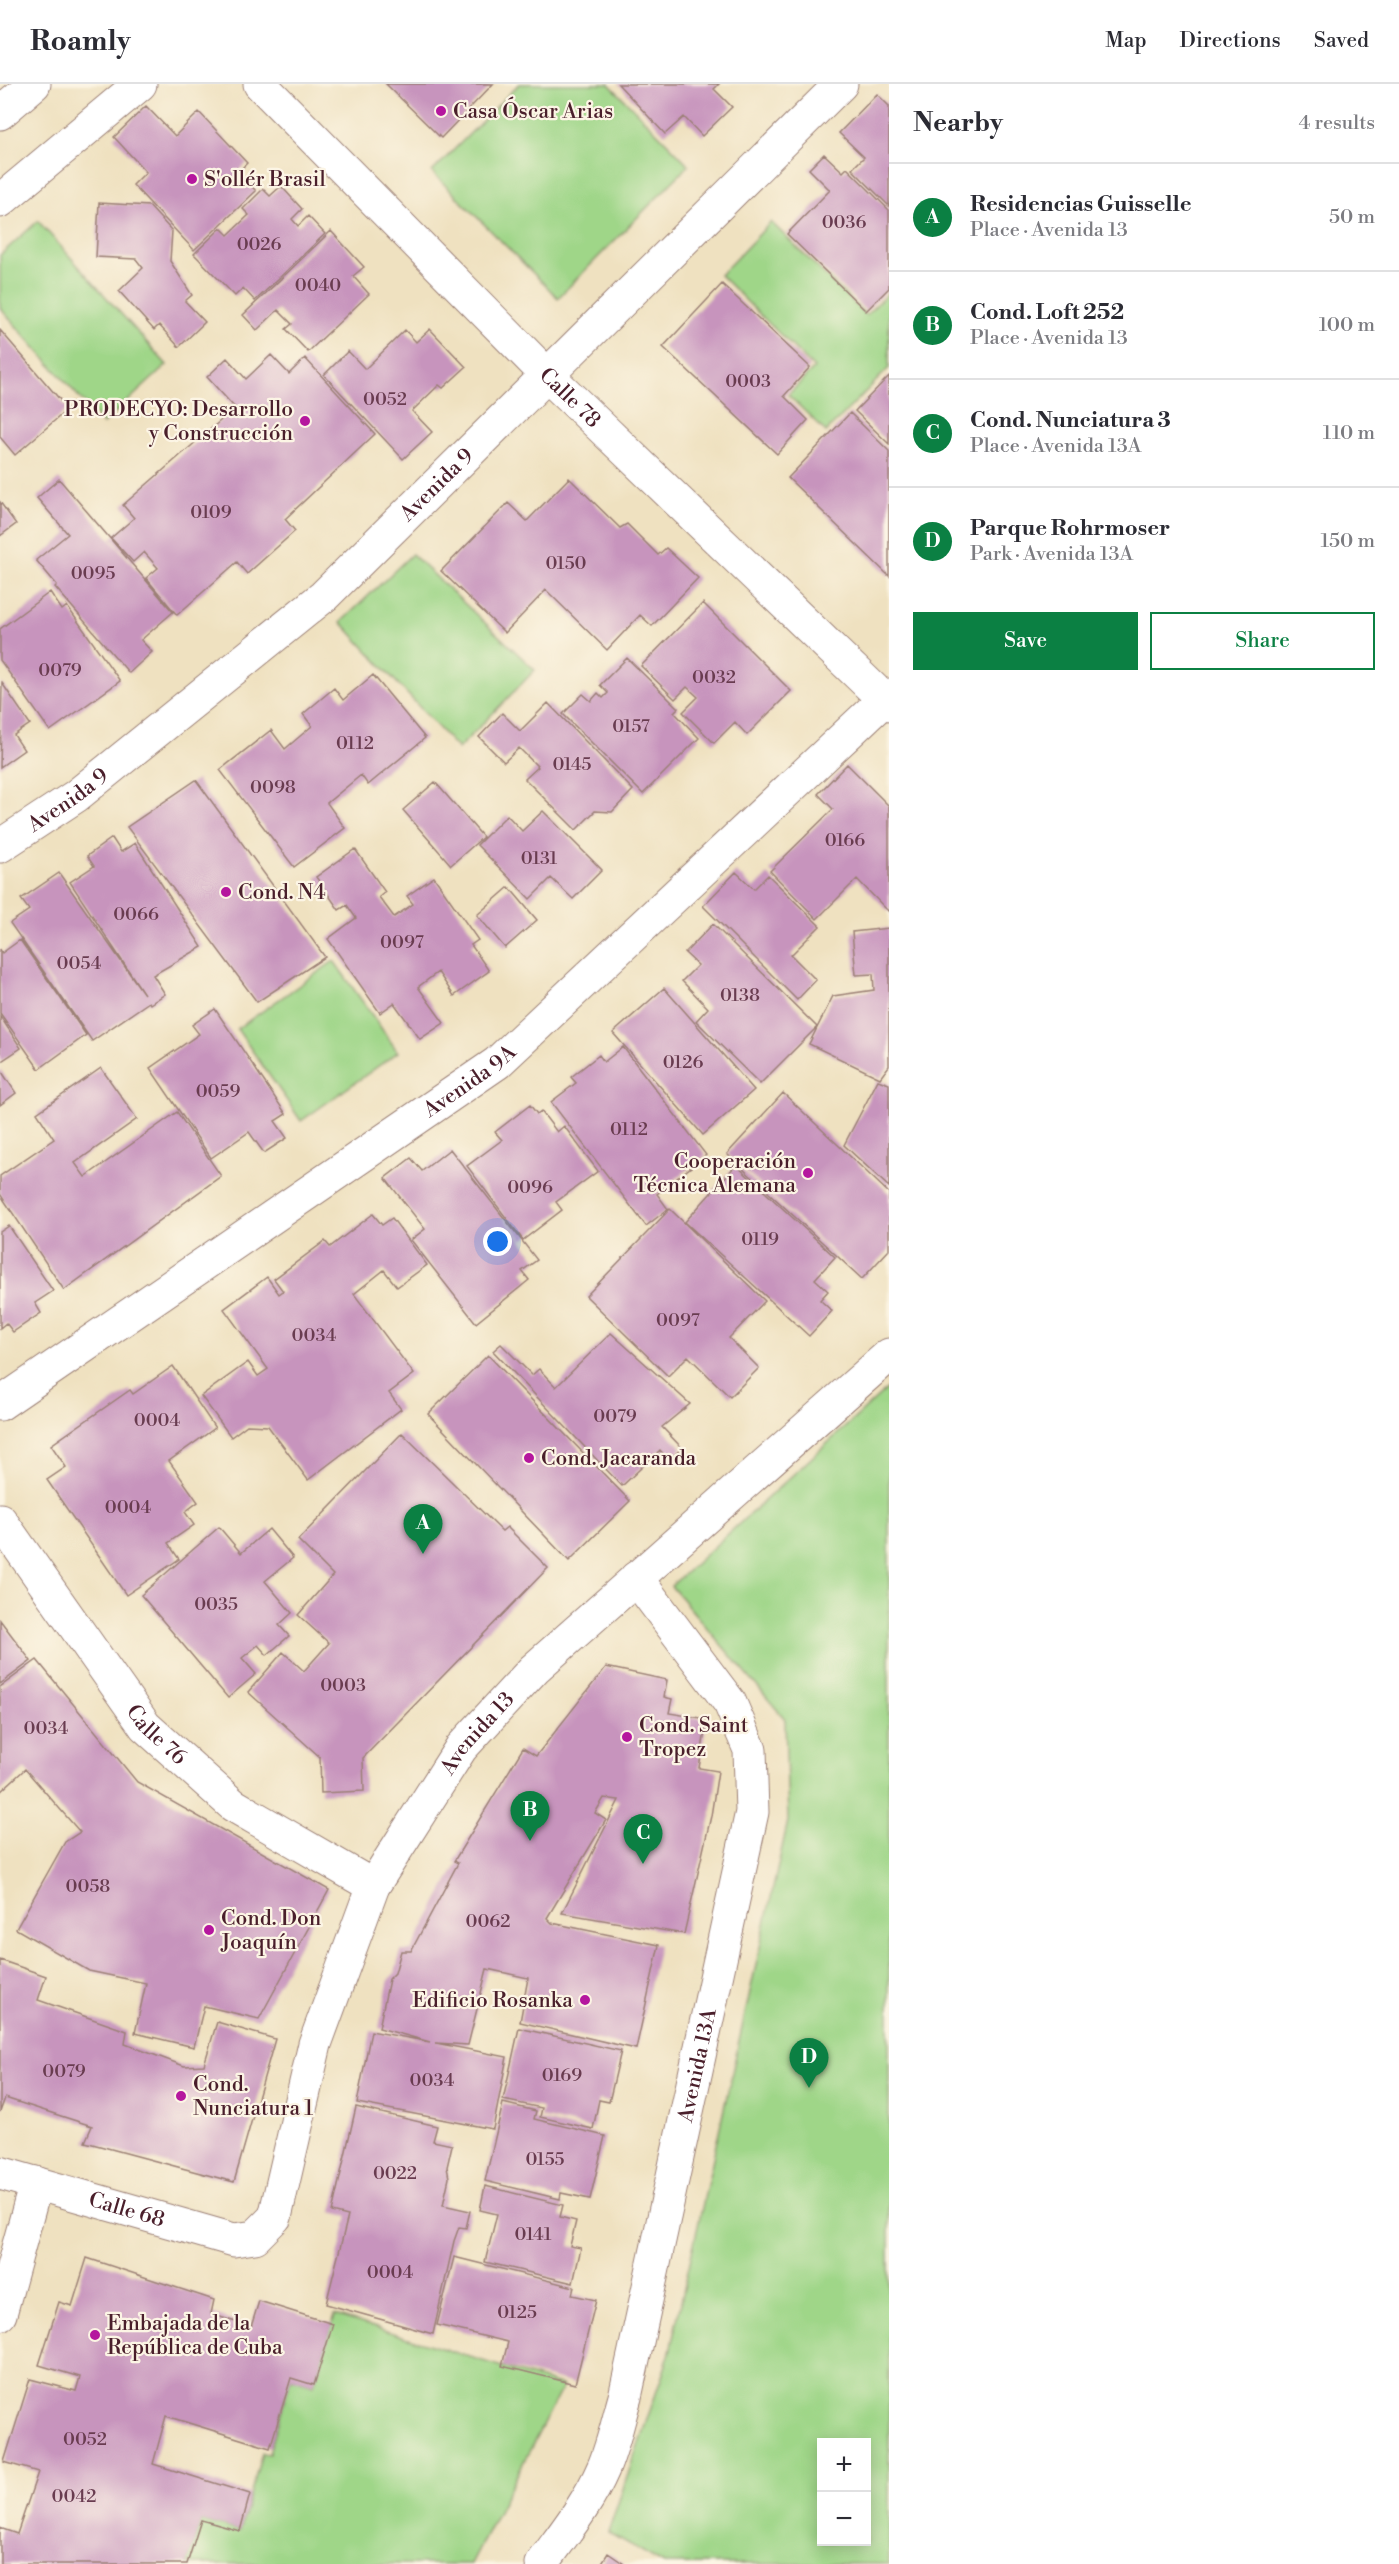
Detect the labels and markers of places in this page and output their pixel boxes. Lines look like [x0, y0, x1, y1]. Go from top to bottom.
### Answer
place label: Casa Óscar Arias [453, 96, 613, 125]
marker: Casa Óscar Arias [434, 104, 448, 118]
place label: S'ollér Brasil [204, 167, 326, 193]
marker: S'ollér Brasil [185, 172, 199, 186]
place label: PRODECYO: Desarrollo y Construcción [64, 397, 293, 447]
marker: PRODECYO: Desarrollo y Construcción [298, 414, 312, 428]
place label: Cond. N4 [238, 880, 326, 906]
marker: Cond. N4 [219, 885, 233, 899]
place label: Cooperación Técnica Alemana [634, 1149, 796, 1199]
marker: Cooperación Técnica Alemana [801, 1166, 815, 1180]
place label: Cond. Jacaranda [541, 1446, 697, 1472]
marker: Cond. Jacaranda [522, 1451, 536, 1465]
pin: A [404, 1504, 442, 1554]
place label: Cond. Saint Tropez [639, 1713, 749, 1763]
marker: Cond. Saint Tropez [620, 1730, 634, 1744]
pin: B [510, 1792, 550, 1841]
pin: C [624, 1814, 662, 1864]
place label: Cond. Don Joaquín [220, 1906, 322, 1956]
marker: Cond. Don Joaquín [202, 1923, 216, 1937]
place label: Edificio Rosanka [412, 1988, 573, 2014]
marker: Edificio Rosanka [578, 1993, 592, 2007]
pin: D [790, 2038, 828, 2088]
place label: Cond. Nunciatura 1 [193, 2072, 313, 2122]
marker: Cond. Nunciatura 1 [174, 2089, 188, 2103]
place label: Embajada de la República de Cuba [107, 2311, 283, 2361]
marker: Embajada de la República de Cuba [88, 2328, 102, 2342]

